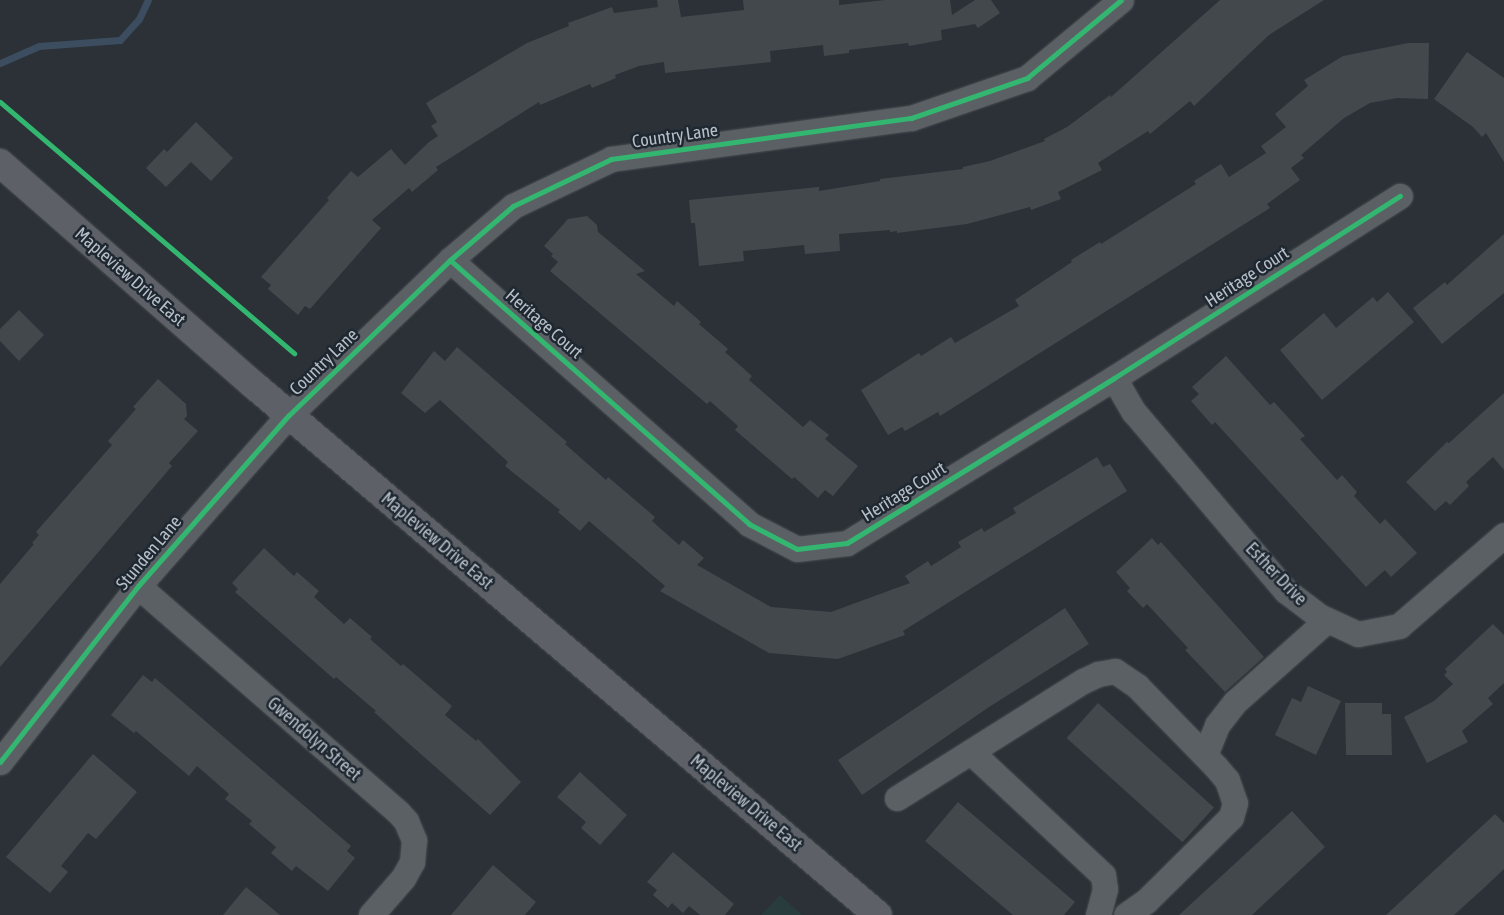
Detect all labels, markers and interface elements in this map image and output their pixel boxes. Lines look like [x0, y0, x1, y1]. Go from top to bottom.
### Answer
street label: Country Lane [631, 119, 719, 153]
street label: Mapleview Drive East [70, 223, 190, 331]
street label: Heritage Court [1201, 242, 1293, 312]
street label: Heritage Court [501, 285, 587, 363]
street label: Country Lane [285, 324, 363, 400]
street label: Heritage Court [858, 458, 950, 526]
street label: Mapleview Drive East [377, 488, 497, 594]
street label: Stunden Lane [112, 511, 186, 595]
street label: Esther Drive [1241, 538, 1311, 610]
street label: Gwendolyn Street [263, 693, 365, 785]
street label: Mapleview Drive East [686, 750, 806, 856]

